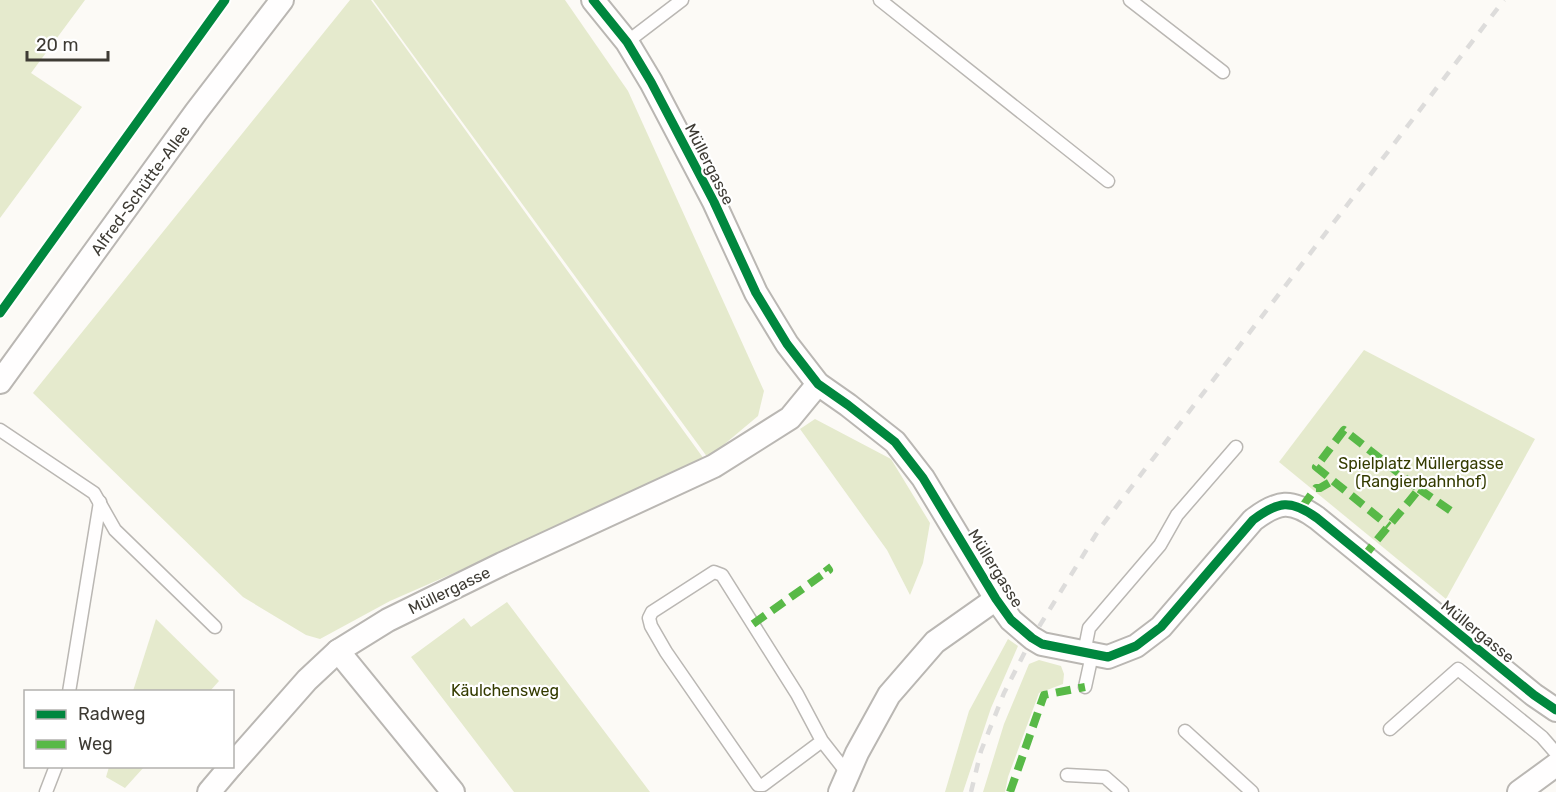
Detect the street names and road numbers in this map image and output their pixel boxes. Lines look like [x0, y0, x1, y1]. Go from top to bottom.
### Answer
street label: Müllergasse [681, 120, 738, 208]
street label: Alfred-Schütte-Allee [87, 122, 194, 259]
street label: Müllergasse [964, 526, 1027, 611]
street label: Müllergasse [405, 562, 493, 618]
street label: Müllergasse [1437, 596, 1518, 667]

